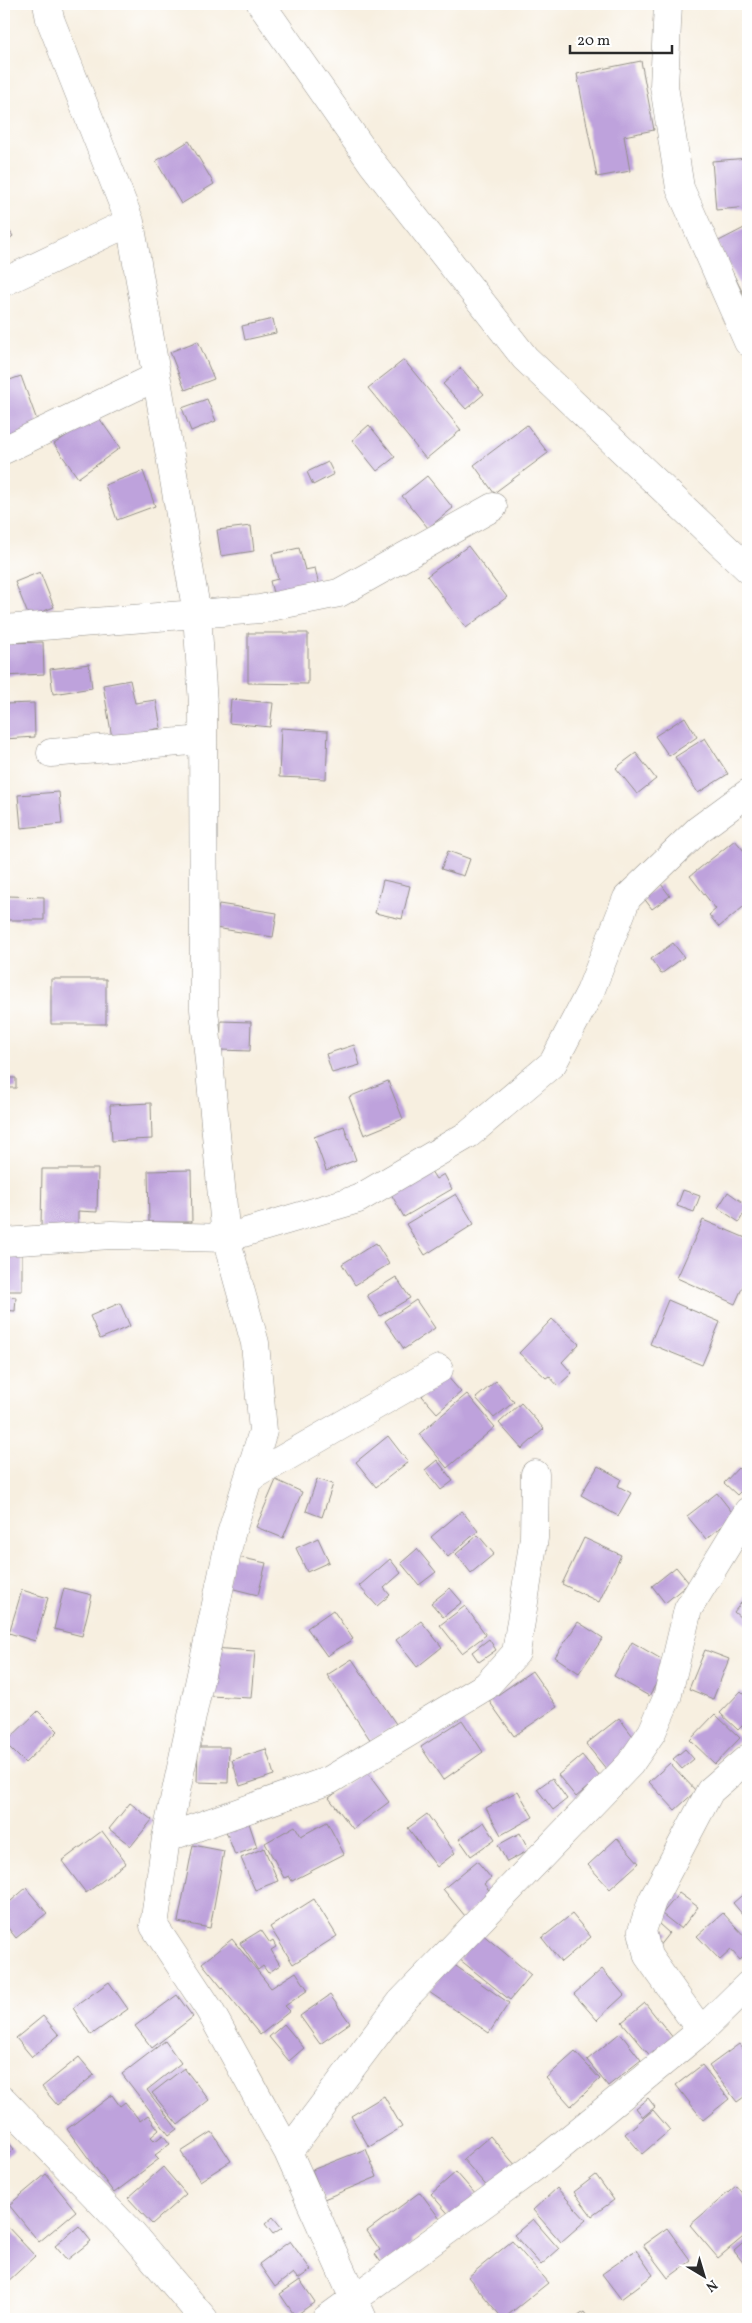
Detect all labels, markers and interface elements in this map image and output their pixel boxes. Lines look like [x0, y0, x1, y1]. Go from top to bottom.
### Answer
scale bar [570, 22, 672, 54]
text: 20 m [577, 31, 610, 52]
north arrow [680, 2250, 730, 2300]
text: N [701, 2274, 721, 2296]

